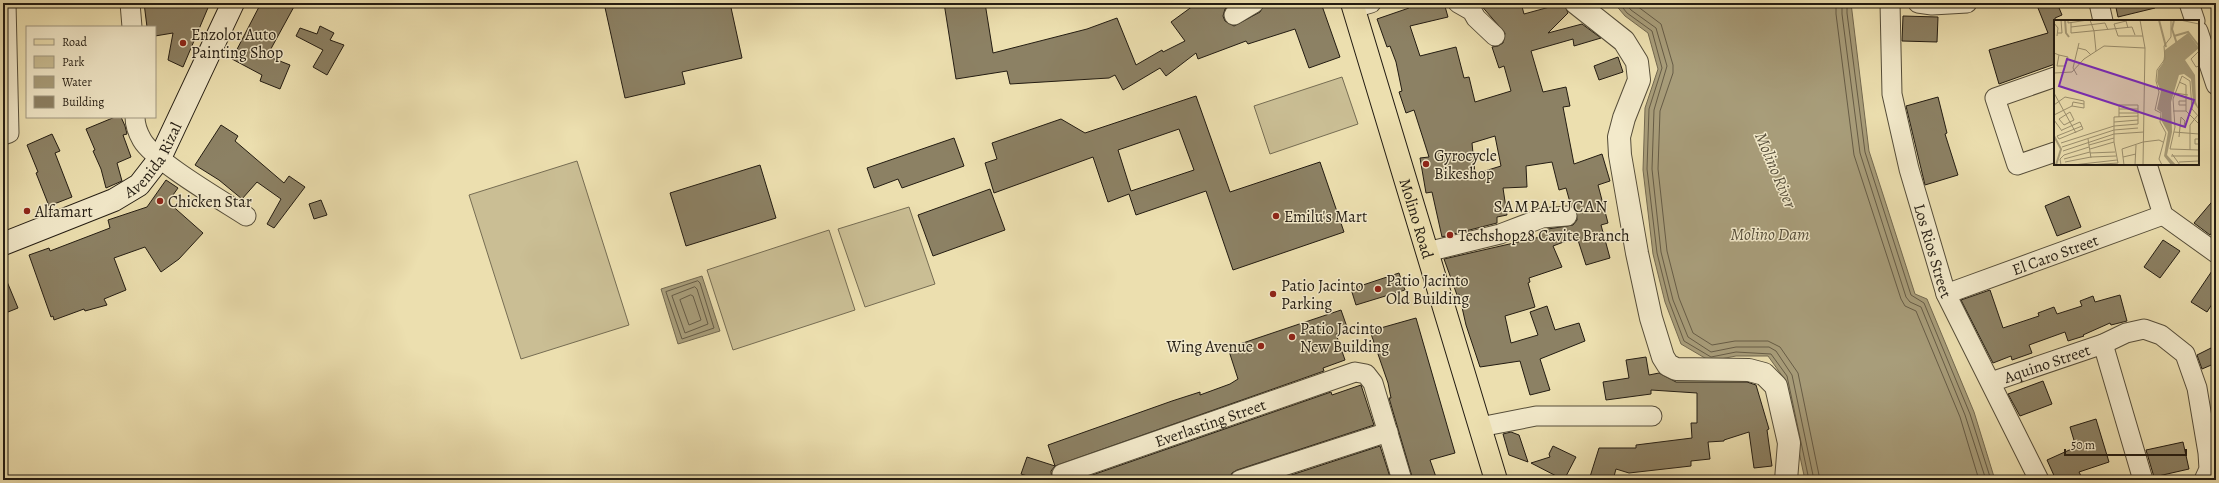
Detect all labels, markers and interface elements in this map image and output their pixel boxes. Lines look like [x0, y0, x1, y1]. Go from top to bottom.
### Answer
inset map [2054, 20, 2199, 165]
place label: Enzolor Auto Painting Shop [191, 24, 283, 64]
legend [26, 26, 156, 118]
text: Road [62, 34, 88, 50]
marker: Enzolor Auto Painting Shop [178, 38, 188, 48]
text: Park [62, 54, 85, 70]
text: Water [61, 74, 92, 90]
text: Building [62, 94, 104, 110]
street label: Avenida Rizal [119, 119, 187, 204]
water label: Molino River [1749, 129, 1802, 213]
place label: Gyrocycle Bikeshop [1434, 145, 1497, 185]
marker: Gyrocycle Bikeshop [1421, 159, 1431, 169]
street label: Molino Road [1394, 176, 1439, 262]
place label: Chicken Star [168, 191, 252, 213]
district label: SAMPALUCAN [1493, 195, 1609, 218]
marker: Chicken Star [155, 196, 165, 206]
place label: Alfamart [34, 201, 93, 223]
street label: Los Rios Street [1908, 201, 1956, 302]
marker: Alfamart [22, 206, 32, 216]
place label: Emilu's Mart [1284, 206, 1367, 228]
marker: Emilu's Mart [1271, 211, 1281, 221]
water label: Molino Dam [1730, 223, 1810, 246]
place label: Techshop28 Cavite Branch [1458, 225, 1630, 247]
street label: El Caro Street [2009, 229, 2102, 281]
marker: Techshop28 Cavite Branch [1445, 230, 1455, 240]
place label: Patio Jacinto Old Building [1386, 270, 1469, 310]
place label: Patio Jacinto Parking [1281, 275, 1363, 315]
marker: Patio Jacinto Old Building [1373, 284, 1383, 294]
marker: Patio Jacinto Parking [1268, 289, 1278, 299]
place label: Patio Jacinto New Building [1300, 318, 1389, 358]
marker: Patio Jacinto New Building [1287, 332, 1297, 342]
place label: Wing Avenue [1166, 336, 1253, 358]
street label: Aquino Street [2000, 339, 2093, 389]
marker: Wing Avenue [1256, 341, 1266, 351]
street label: Everlasting Street [1152, 394, 1269, 453]
scale bar [2065, 431, 2186, 457]
text: 50 m [2071, 437, 2095, 453]

